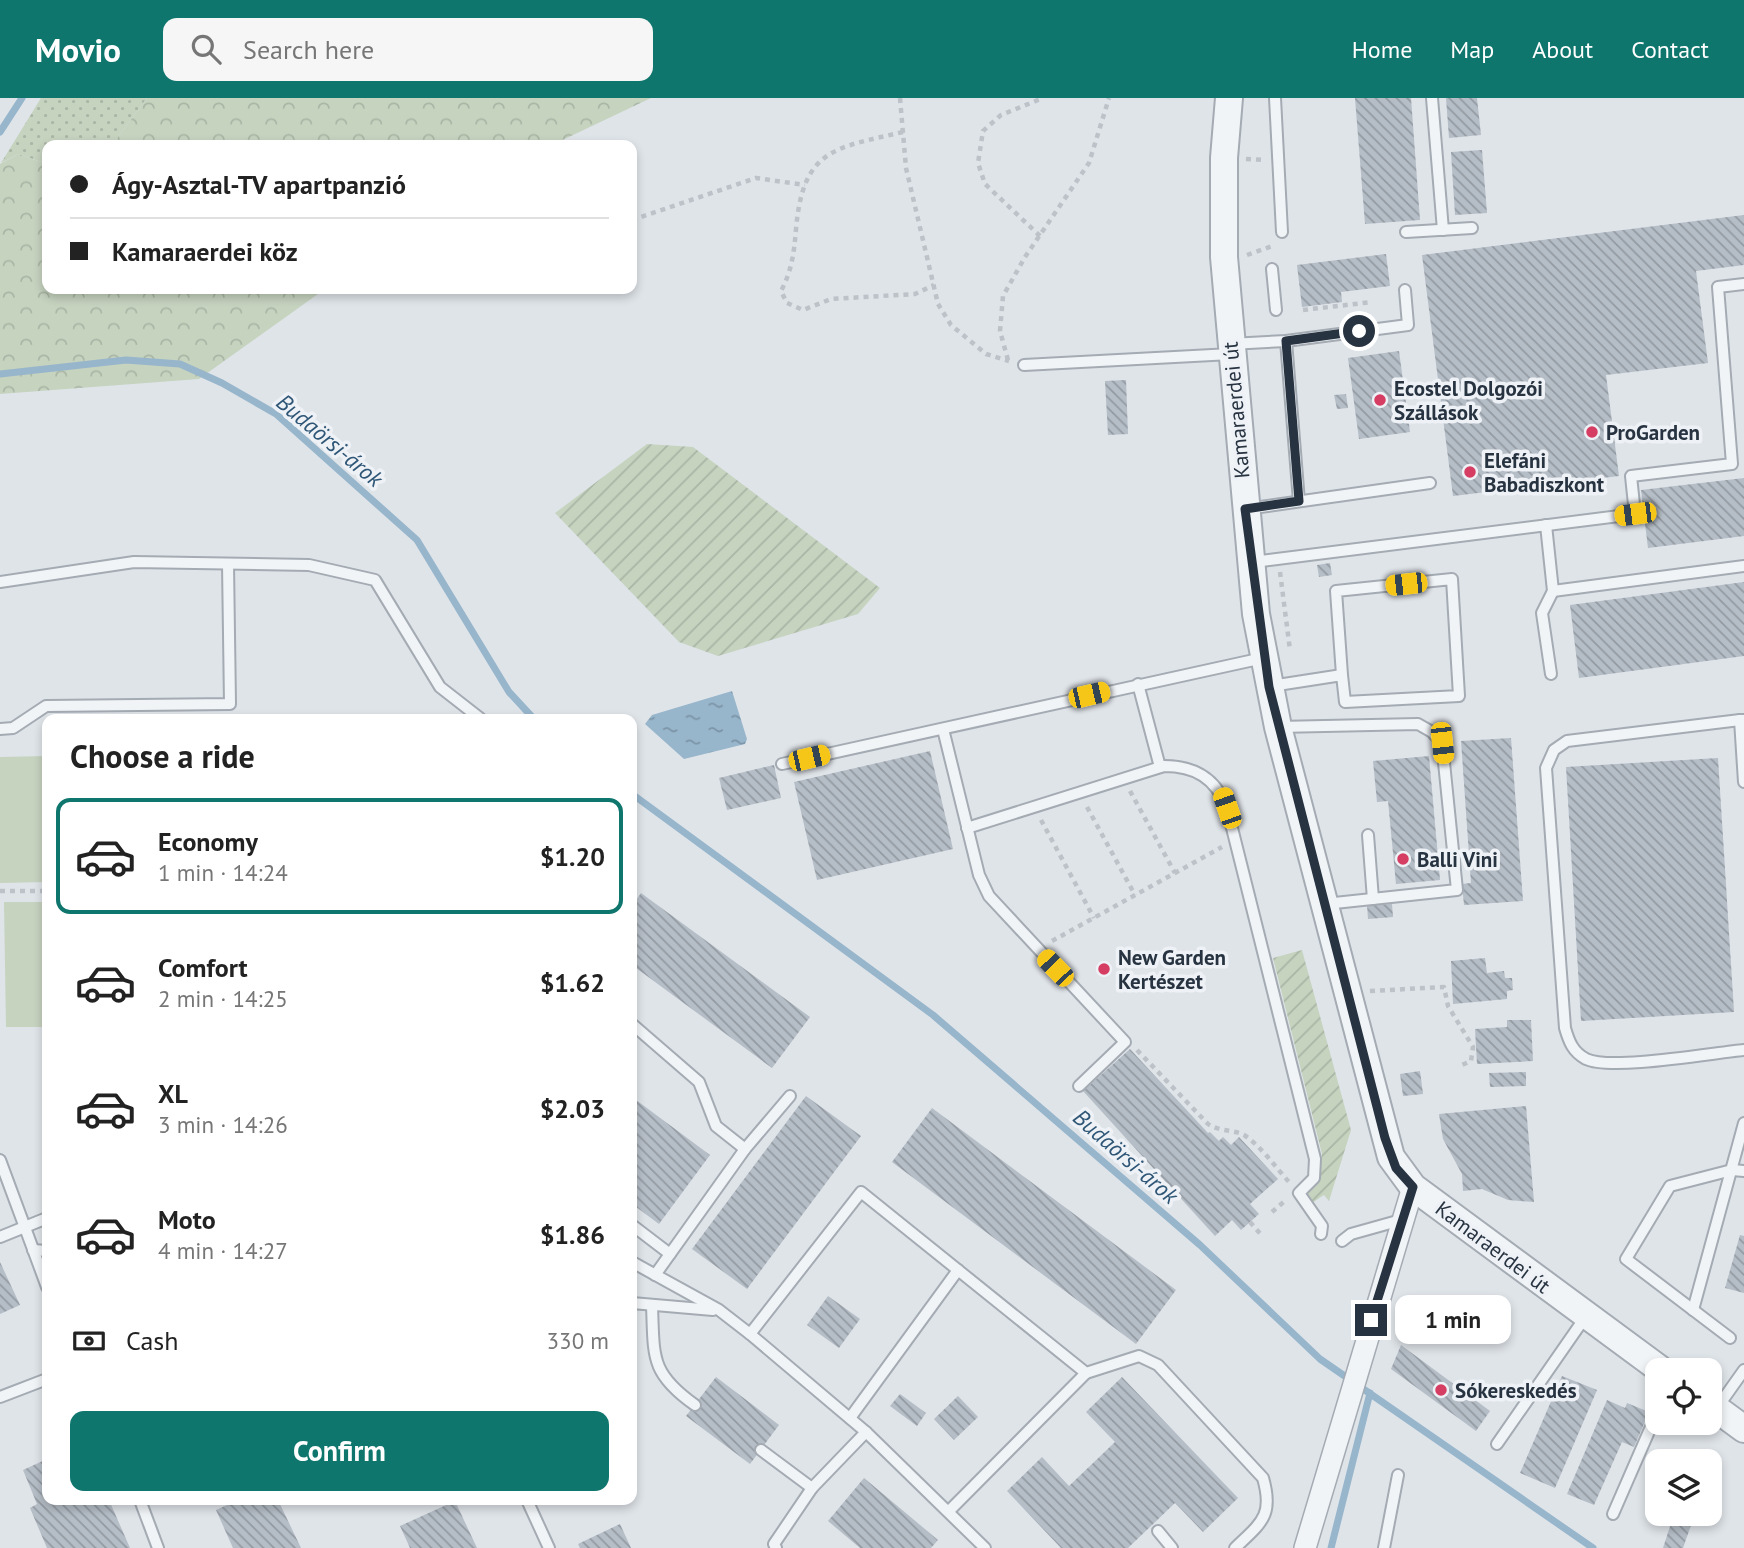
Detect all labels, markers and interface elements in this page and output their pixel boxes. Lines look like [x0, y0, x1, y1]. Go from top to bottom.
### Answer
search box [163, 18, 653, 81]
text: Movio [35, 28, 121, 71]
icon: search [187, 30, 225, 68]
text: Search here [243, 33, 374, 66]
text: Home [1352, 34, 1412, 65]
text: Map [1450, 34, 1494, 65]
text: About [1532, 34, 1593, 65]
text: Contact [1631, 34, 1709, 65]
text: Ágy-Asztal-TV apartpanzió [112, 168, 406, 201]
text: Kamaraerdei köz [112, 235, 298, 268]
route start [1343, 315, 1375, 347]
street label: Kamaraerdei út [1217, 341, 1255, 479]
place label: Ecostel Dolgozói Szállások [1394, 375, 1543, 426]
water label: Budaörsi-árok [271, 387, 390, 494]
marker: Ecostel Dolgozói Szállások [1372, 392, 1388, 408]
place label: ProGarden [1606, 419, 1700, 446]
marker: ProGarden [1584, 424, 1600, 440]
place label: Elefáni Babadiszkont [1484, 447, 1605, 498]
marker: Elefáni Babadiszkont [1462, 464, 1478, 480]
car [1613, 501, 1658, 527]
car [1385, 571, 1428, 597]
car [1067, 680, 1112, 710]
car [1430, 721, 1455, 765]
text: Choose a ride [70, 735, 255, 777]
car [787, 743, 832, 773]
car [1211, 785, 1244, 831]
icon: car [74, 825, 137, 888]
text: Economy [158, 825, 258, 858]
text: $1.20 [540, 840, 605, 873]
place label: Balli Vini [1417, 846, 1498, 873]
marker: Balli Vini [1395, 851, 1411, 867]
text: 1 min · 14:24 [158, 858, 288, 887]
place label: New Garden Kertészet [1118, 944, 1226, 995]
car [1033, 946, 1078, 990]
icon: car [74, 951, 137, 1014]
text: Comfort [158, 951, 248, 984]
marker: New Garden Kertészet [1096, 961, 1112, 977]
text: $1.62 [540, 966, 605, 999]
text: 2 min · 14:25 [158, 984, 288, 1013]
icon: car [74, 1077, 137, 1140]
text: XL [158, 1077, 188, 1110]
text: $2.03 [540, 1092, 605, 1125]
water label: Budaörsi-árok [1067, 1102, 1186, 1211]
text: 3 min · 14:26 [158, 1110, 288, 1139]
street label: Kamaraerdei út [1430, 1195, 1556, 1299]
icon: car [74, 1203, 137, 1266]
text: Moto [158, 1203, 216, 1236]
text: $1.86 [540, 1218, 605, 1251]
text: 4 min · 14:27 [158, 1236, 288, 1265]
callout: 1 min [1396, 1296, 1511, 1344]
route end [1355, 1304, 1387, 1336]
text: 1 min [1425, 1305, 1481, 1334]
icon: cash [70, 1322, 108, 1360]
text: Cash [126, 1324, 178, 1357]
text: 330 m [547, 1326, 609, 1355]
map controls [1645, 1358, 1722, 1526]
button: locate [1645, 1358, 1722, 1435]
place label: Sókereskedés [1455, 1377, 1577, 1404]
marker: Sókereskedés [1433, 1382, 1449, 1398]
button: Confirm [70, 1411, 609, 1491]
button: layers [1645, 1449, 1722, 1526]

